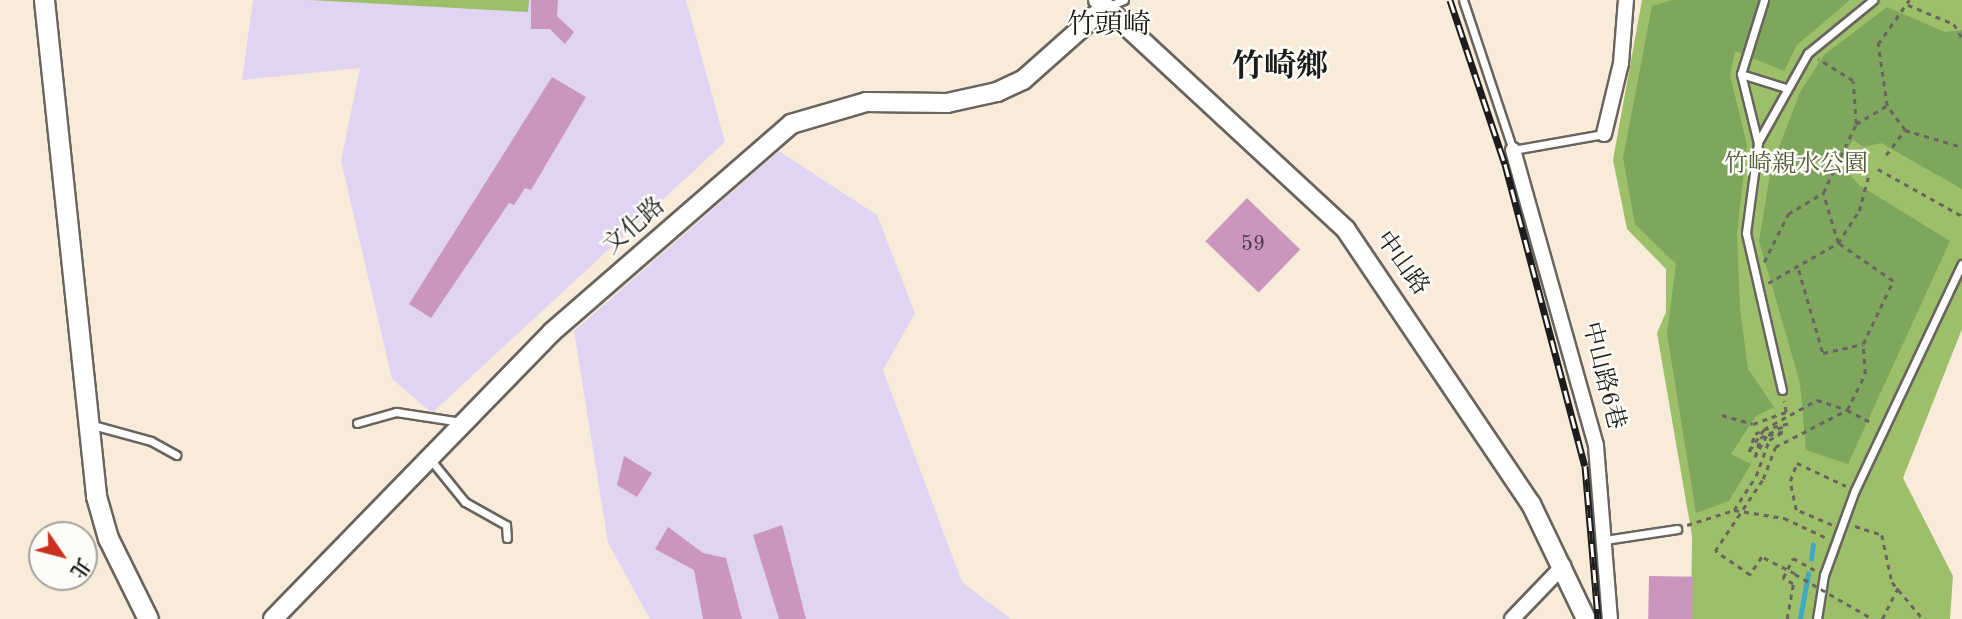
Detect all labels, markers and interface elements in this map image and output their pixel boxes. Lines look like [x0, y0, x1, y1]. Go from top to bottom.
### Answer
district label: 竹頭崎 [1067, 9, 1151, 43]
district label: 竹崎鄉 [1232, 49, 1328, 87]
park label: 竹崎親水公園 [1724, 152, 1868, 180]
street label: 文化路 [598, 193, 672, 261]
street label: 中山路 [1368, 226, 1434, 302]
house number: 59 [1241, 232, 1265, 258]
street label: 中山路6巷 [1575, 319, 1629, 433]
north arrow [28, 521, 98, 591]
text: 北 [66, 554, 92, 580]

